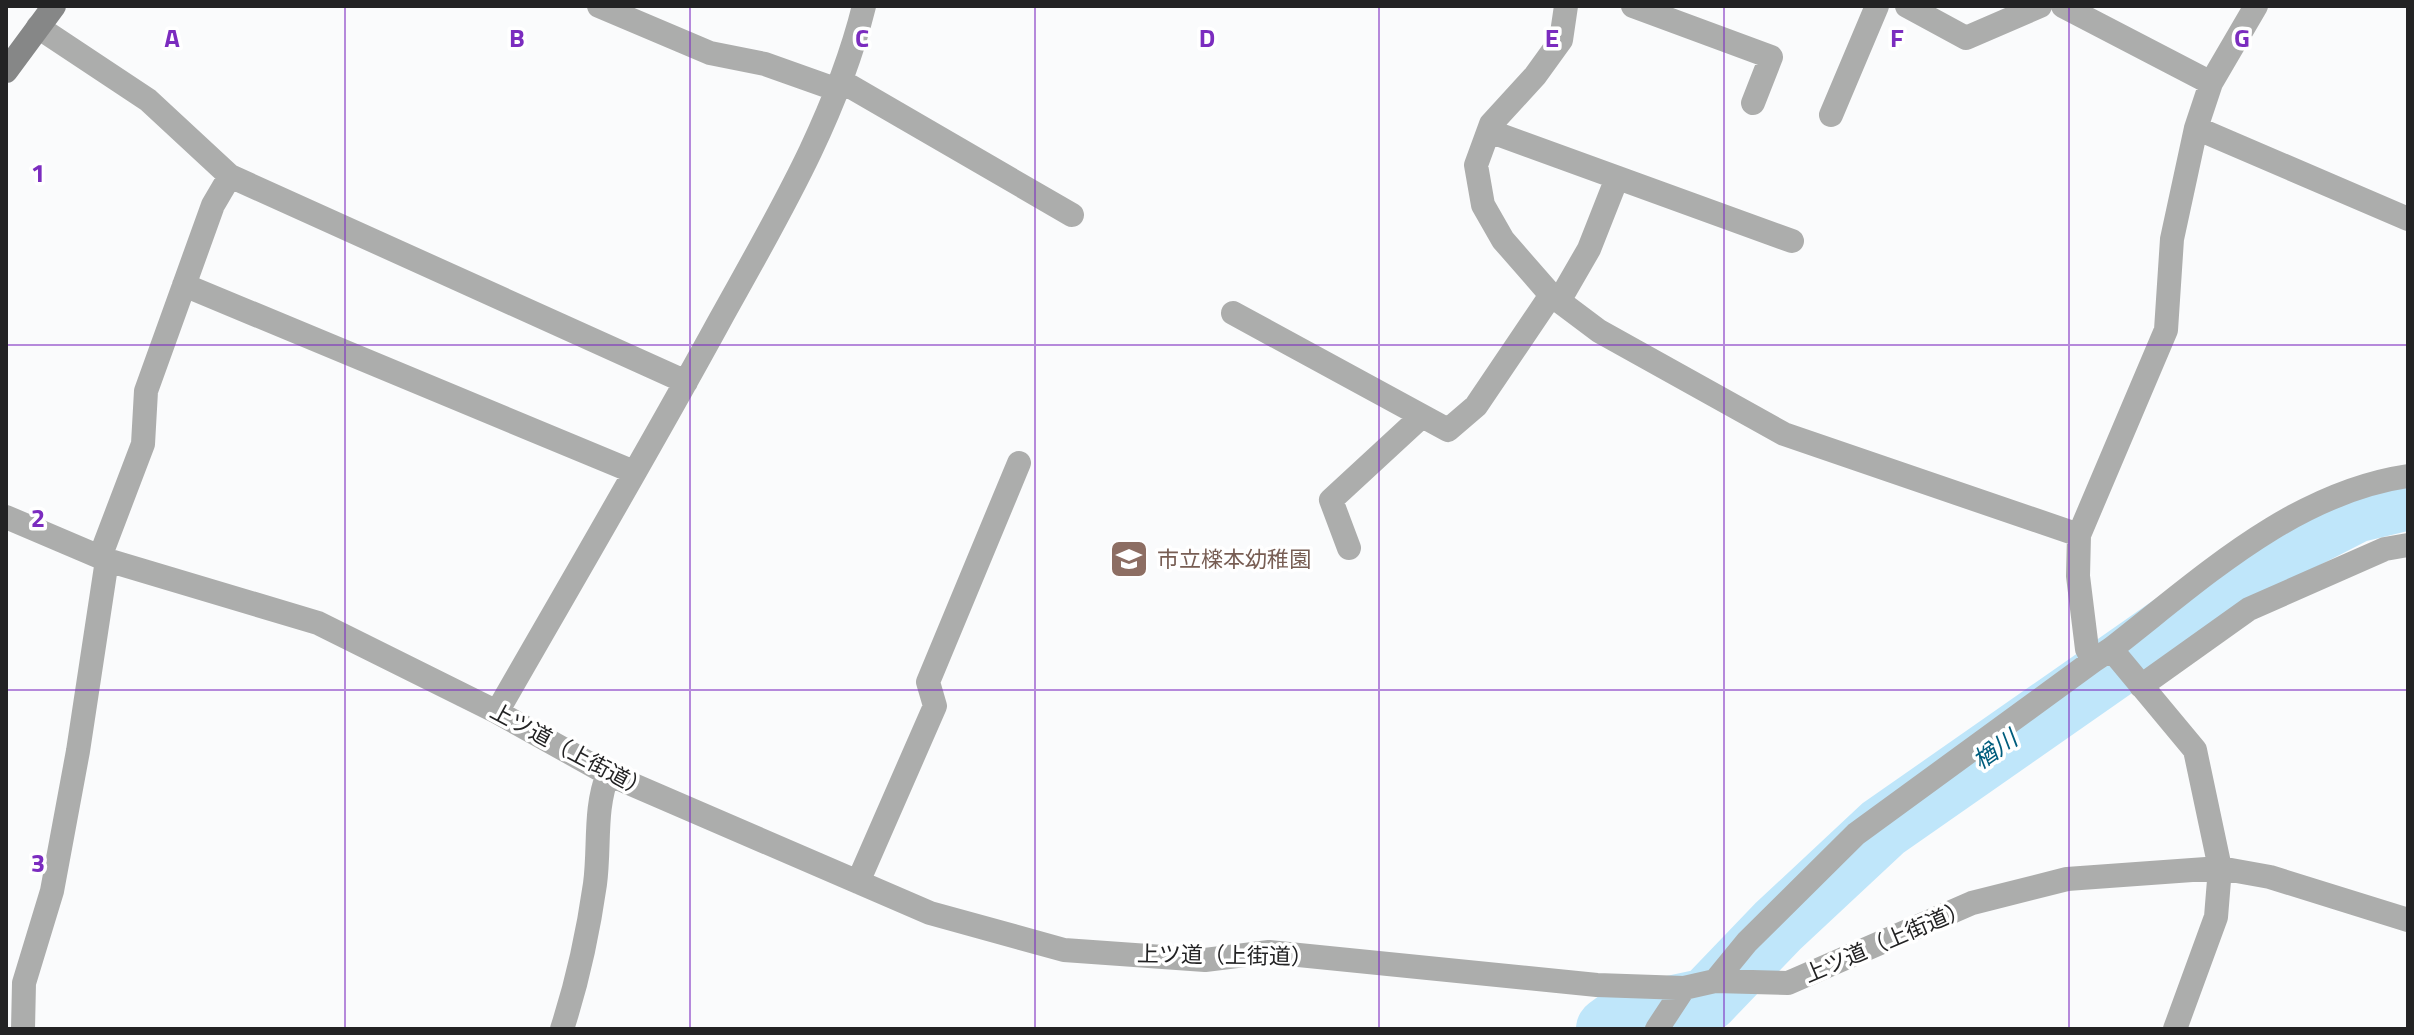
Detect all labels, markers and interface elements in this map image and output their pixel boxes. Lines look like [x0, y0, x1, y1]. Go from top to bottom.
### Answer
text: A [164, 18, 180, 57]
text: B [509, 18, 525, 57]
text: C [855, 18, 869, 57]
text: D [1199, 18, 1215, 57]
text: E [1545, 18, 1559, 57]
text: F [1890, 18, 1904, 57]
text: G [2234, 18, 2250, 57]
text: 1 [31, 153, 45, 192]
text: 2 [31, 498, 45, 537]
school or university icon: 市立檪本幼稚園 [1108, 538, 1150, 580]
place label: 市立檪本幼稚園 [1157, 542, 1311, 576]
street label: 上ツ道（上街道） [484, 694, 656, 806]
water label: 楢川 [1964, 719, 2027, 778]
text: 3 [31, 843, 45, 882]
street label: 上ツ道（上街道） [1798, 891, 1974, 991]
street label: 上ツ道（上街道） [1137, 936, 1313, 974]

